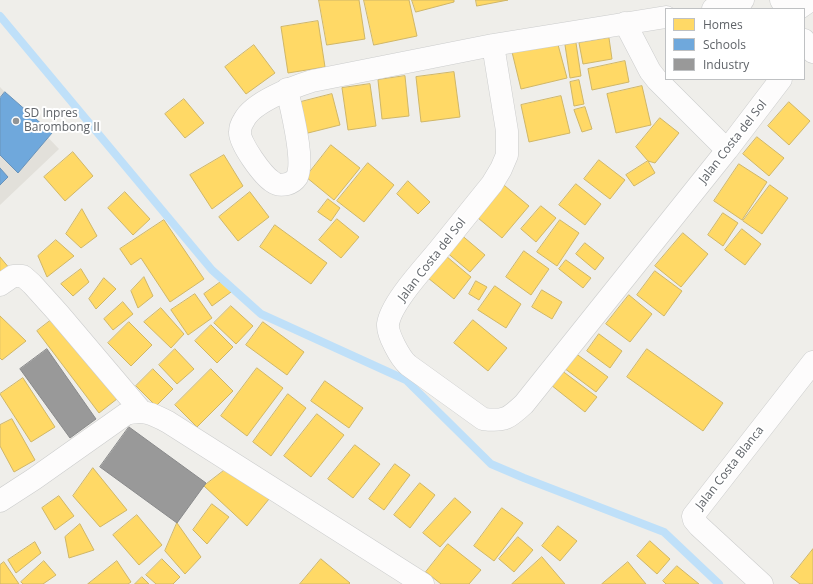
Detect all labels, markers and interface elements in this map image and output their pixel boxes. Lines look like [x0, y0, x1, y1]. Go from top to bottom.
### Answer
legend [665, 8, 805, 80]
text: Homes [703, 16, 743, 33]
text: Schools [703, 36, 746, 53]
text: Industry [703, 56, 749, 73]
street label: Jalan Costa del Sol [696, 98, 770, 186]
place label: SD Inpres Barombong II [24, 107, 100, 135]
marker: SD Inpres Barombong II [11, 116, 21, 126]
street label: Jalan Costa del Sol [395, 216, 469, 304]
street label: Jalan Costa Blanca [693, 423, 767, 513]

